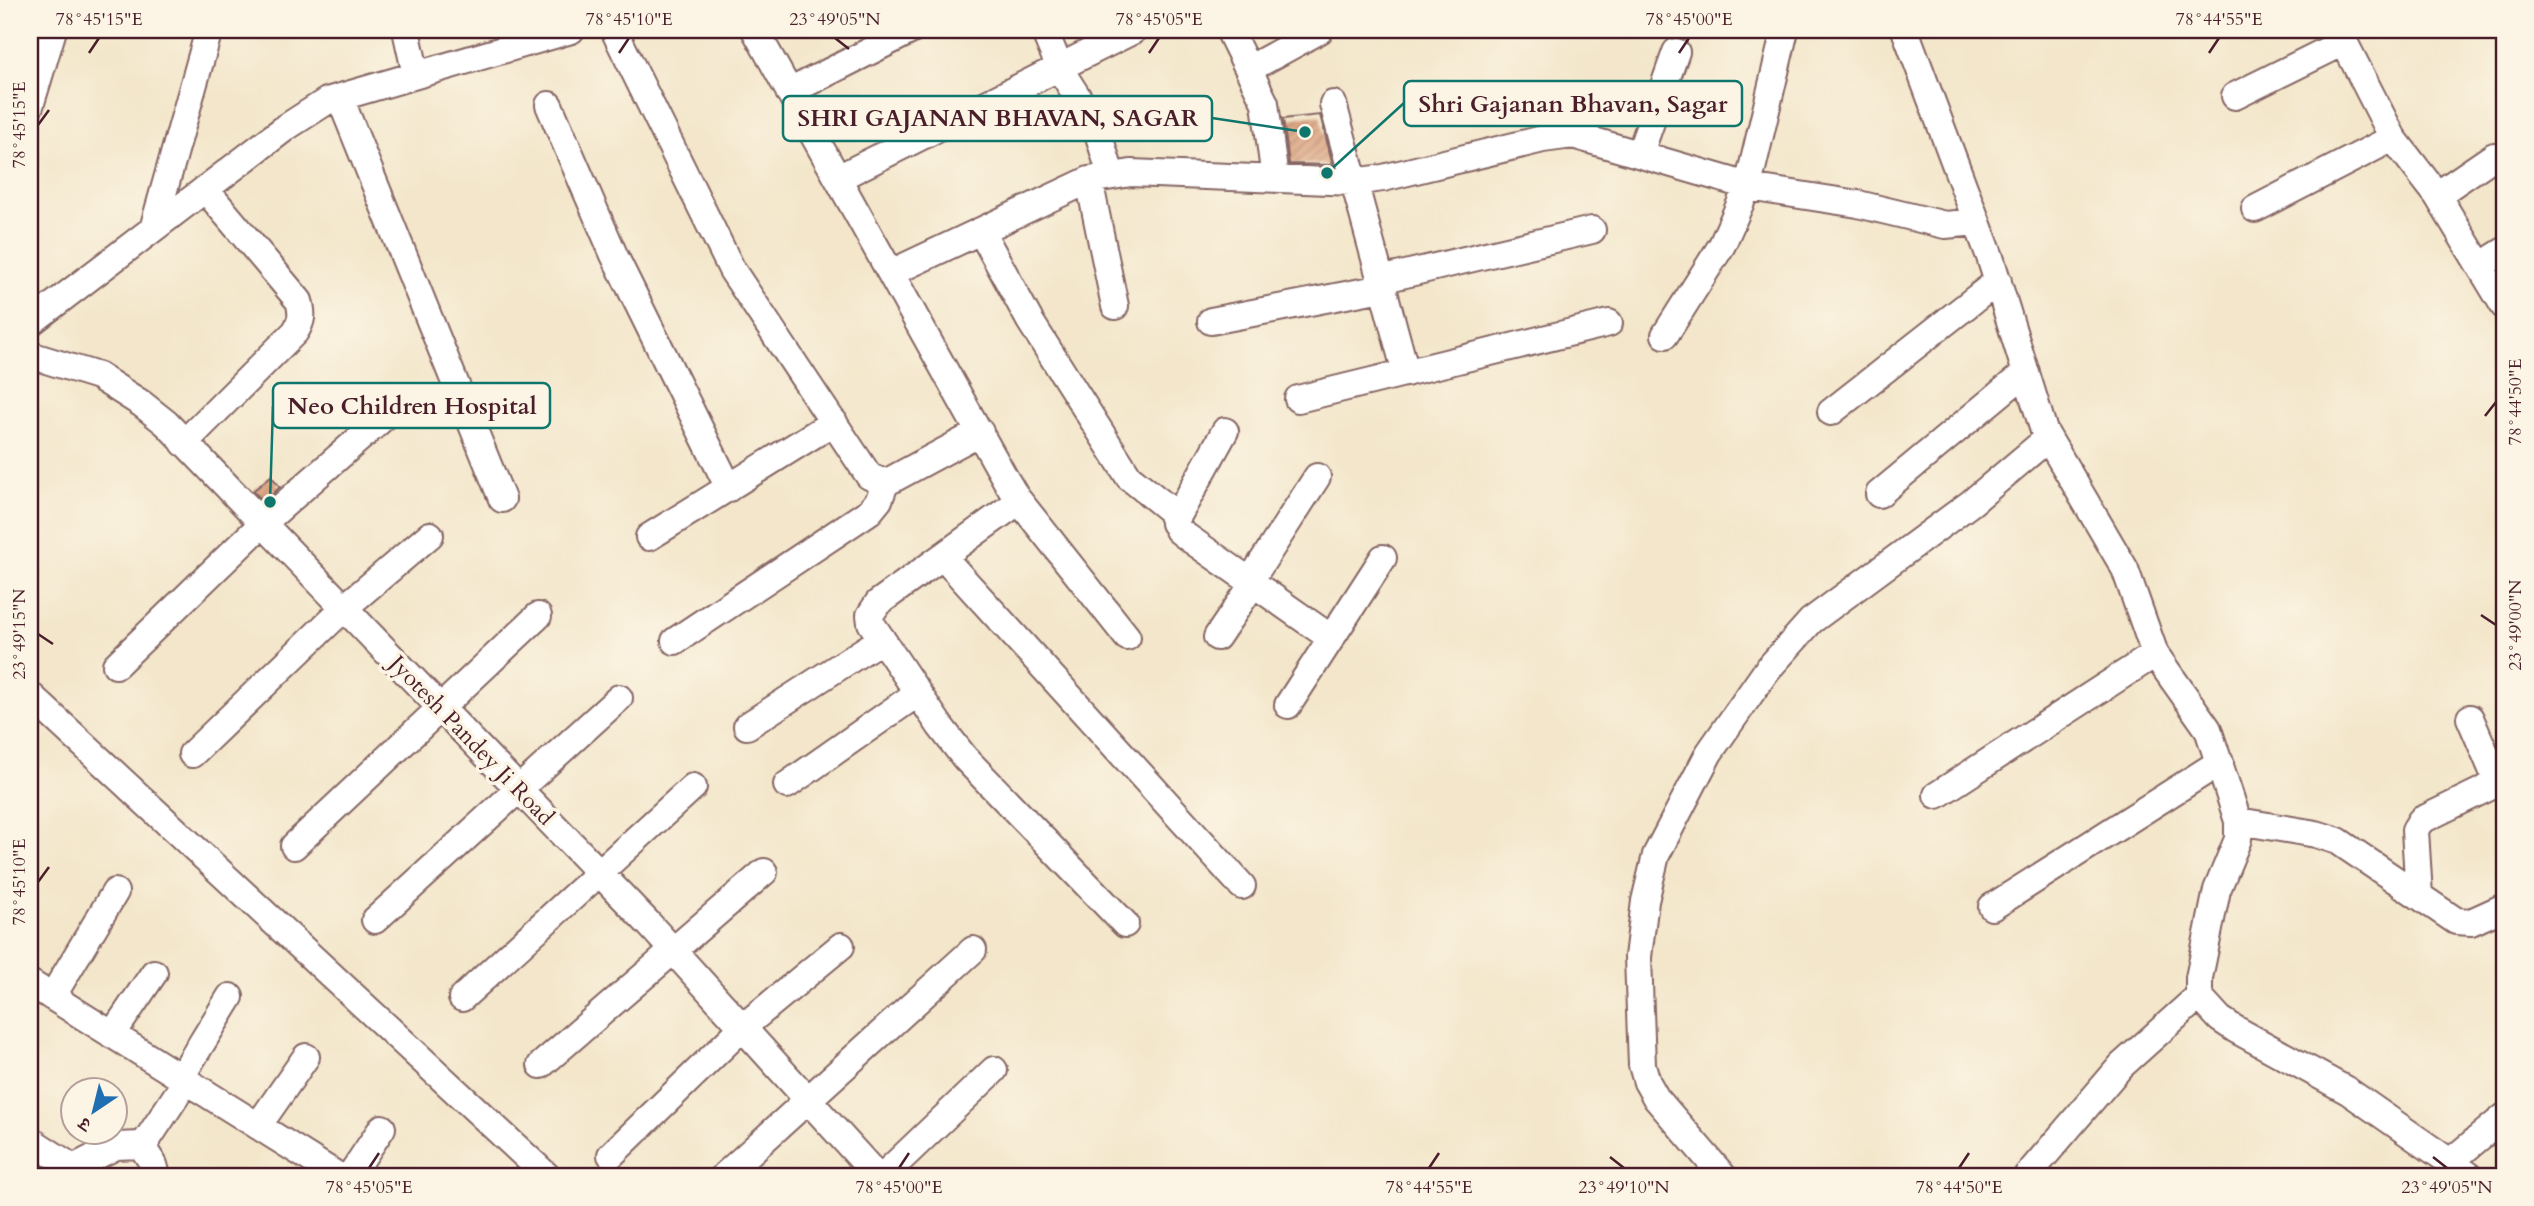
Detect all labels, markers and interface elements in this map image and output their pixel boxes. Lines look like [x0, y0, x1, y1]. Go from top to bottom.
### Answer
text: 78°45'15"E [55, 7, 143, 32]
text: 78°45'10"E [585, 7, 673, 32]
text: 23°49'05"N [789, 7, 881, 32]
text: 78°45'05"E [1115, 7, 1203, 32]
text: 78°45'00"E [1645, 7, 1733, 32]
text: 78°44'55"E [2175, 7, 2263, 32]
text: 78°45'15"E [7, 81, 32, 169]
callout: Shri Gajanan Bhavan, Sagar [1404, 81, 1742, 126]
text: Shri Gajanan Bhavan, Sagar [1418, 88, 1728, 121]
callout: SHRI GAJANAN BHAVAN, SAGAR [783, 96, 1212, 141]
text: SHRI GAJANAN BHAVAN, SAGAR [798, 102, 1199, 135]
text: 78°44'50"E [2503, 358, 2528, 446]
callout: Neo Children Hospital [273, 383, 550, 428]
text: Neo Children Hospital [287, 390, 537, 423]
text: 23°49'00"N [2503, 579, 2528, 671]
text: 23°49'15"N [7, 588, 32, 680]
street label: Jyotesh Pandey Ji Road [380, 646, 562, 833]
text: 78°45'10"E [7, 838, 32, 926]
north arrow [60, 1076, 130, 1146]
text: उ [72, 1110, 98, 1139]
text: 78°45'05"E [325, 1175, 413, 1200]
text: 78°45'00"E [855, 1175, 943, 1200]
text: 78°44'55"E [1385, 1175, 1473, 1200]
text: 23°49'10"N [1578, 1175, 1670, 1200]
text: 78°44'50"E [1915, 1175, 2003, 1200]
text: 23°49'05"N [2401, 1175, 2493, 1200]

